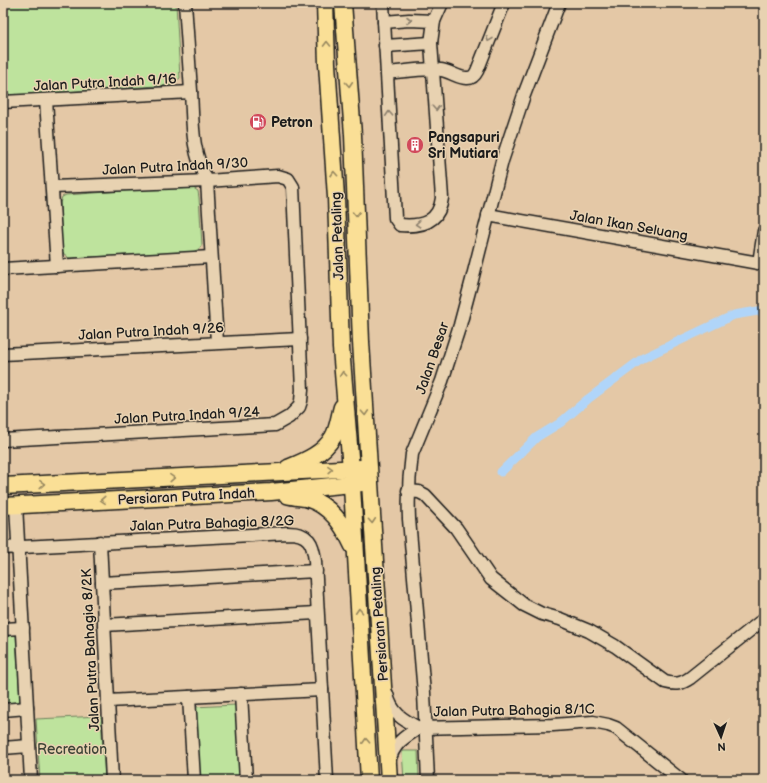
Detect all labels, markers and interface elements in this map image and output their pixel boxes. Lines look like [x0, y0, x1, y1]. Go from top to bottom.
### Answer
one-way arrow [406, 16, 412, 24]
one-way arrow [486, 36, 494, 43]
one-way arrow [323, 41, 331, 47]
street label: Jalan Putra Indah 9/16 [33, 70, 177, 95]
one-way arrow [344, 81, 353, 87]
one-way arrow [431, 105, 440, 111]
one-way arrow [385, 111, 393, 117]
fuel station icon: Petron [248, 112, 268, 132]
place label: Petron [271, 114, 313, 131]
place label: Pangsapuri Sri Mutiara [428, 129, 500, 162]
building icon: Pangsapuri Sri Mutiara [405, 135, 425, 155]
street label: Jalan Putra Indah 9/30 [102, 154, 248, 179]
one-way arrow [330, 171, 339, 177]
street label: Jalan Petaling [327, 192, 348, 280]
street label: Jalan Ikan Seluang [569, 207, 689, 244]
one-way arrow [352, 211, 360, 217]
one-way arrow [414, 220, 421, 229]
street label: Jalan Putra Indah 9/26 [78, 319, 225, 344]
street label: Jalan Besar [412, 319, 453, 397]
one-way arrow [339, 371, 348, 377]
street label: Jalan Putra Indah 9/24 [114, 403, 261, 428]
one-way arrow [361, 410, 370, 416]
one-way arrow [327, 465, 333, 474]
one-way arrow [169, 473, 175, 482]
one-way arrow [39, 480, 45, 489]
street label: Persiaran Putra Indah [117, 484, 255, 509]
one-way arrow [100, 496, 106, 504]
street label: Jalan Putra Bahagia 8/2G [130, 512, 295, 535]
one-way arrow [368, 518, 376, 524]
street label: Persiaran Petaling [367, 566, 392, 682]
street label: Jalan Putra Bahagia 8/2K [78, 567, 103, 732]
one-way arrow [354, 608, 363, 614]
street label: Jalan Putra Bahagia 8/1C [433, 701, 595, 720]
north arrow [701, 717, 741, 757]
one-way arrow [362, 738, 371, 744]
text: N [717, 740, 726, 753]
park label: Recreation [37, 741, 107, 758]

